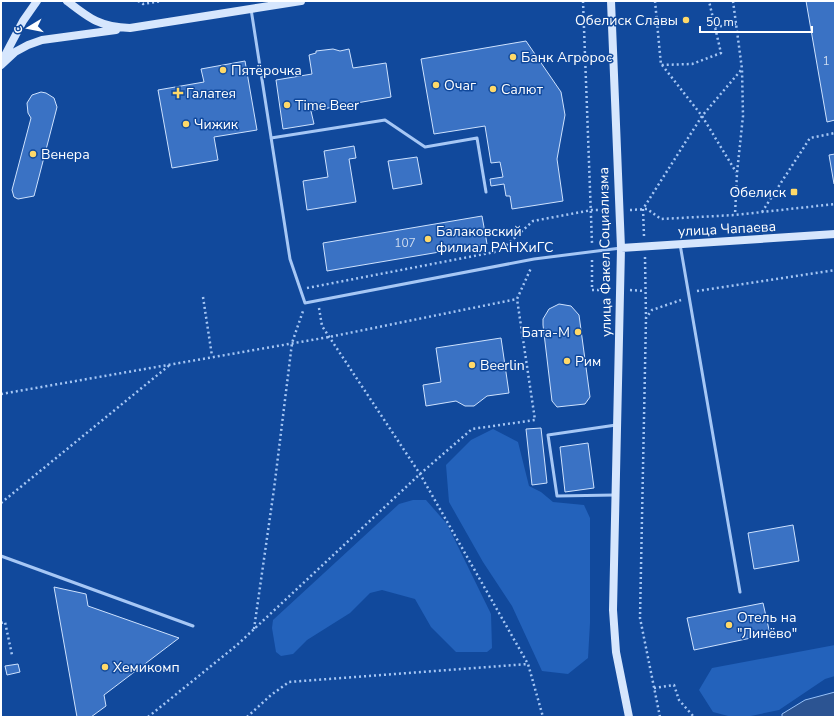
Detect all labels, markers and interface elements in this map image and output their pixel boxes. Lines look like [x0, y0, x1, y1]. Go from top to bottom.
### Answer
north arrow [8, 8, 48, 48]
scale bar [700, 8, 812, 34]
place label: Обелиск Славы [575, 11, 678, 30]
text: 50 m [706, 14, 734, 30]
marker: Обелиск Славы [681, 15, 691, 25]
text: С [11, 24, 27, 35]
place label: Банк Агророс [521, 48, 613, 67]
marker: Банк Агророс [508, 52, 518, 62]
house number: 1 [822, 53, 830, 69]
place label: Пятёрочка [231, 61, 302, 80]
marker: Пятёрочка [218, 65, 228, 75]
place label: Очаг [444, 76, 476, 95]
marker: Очаг [431, 80, 441, 90]
place label: Салют [501, 80, 544, 99]
place label: Галатея [186, 84, 236, 103]
marker: Салют [488, 84, 498, 94]
marker: Галатея [173, 88, 183, 98]
place label: Time Beer [295, 96, 359, 115]
marker: Time Beer [282, 100, 292, 110]
place label: Чижик [194, 115, 239, 134]
marker: Чижик [181, 119, 191, 129]
place label: Венера [41, 145, 90, 164]
marker: Венера [28, 149, 38, 159]
street label: улица Факел Социализма [594, 167, 616, 337]
place label: Обелиск [730, 183, 787, 202]
marker: Обелиск [789, 187, 799, 197]
street label: улица Чапаева [677, 217, 777, 241]
place label: Балаковский филиал РАНХиГС [436, 222, 554, 257]
marker: Балаковский филиал РАНХиГС [423, 234, 433, 244]
house number: 107 [394, 235, 416, 251]
place label: Бата-М [522, 323, 570, 342]
marker: Бата-М [573, 327, 583, 337]
place label: Рим [575, 352, 601, 371]
place label: Beerlin [480, 356, 525, 375]
marker: Рим [562, 356, 572, 366]
marker: Beerlin [467, 360, 477, 370]
place label: Отель на "Линёво" [737, 608, 797, 643]
marker: Отель на "Линёво" [724, 620, 734, 630]
place label: Хемикомп [113, 658, 180, 677]
marker: Хемикомп [100, 662, 110, 672]

